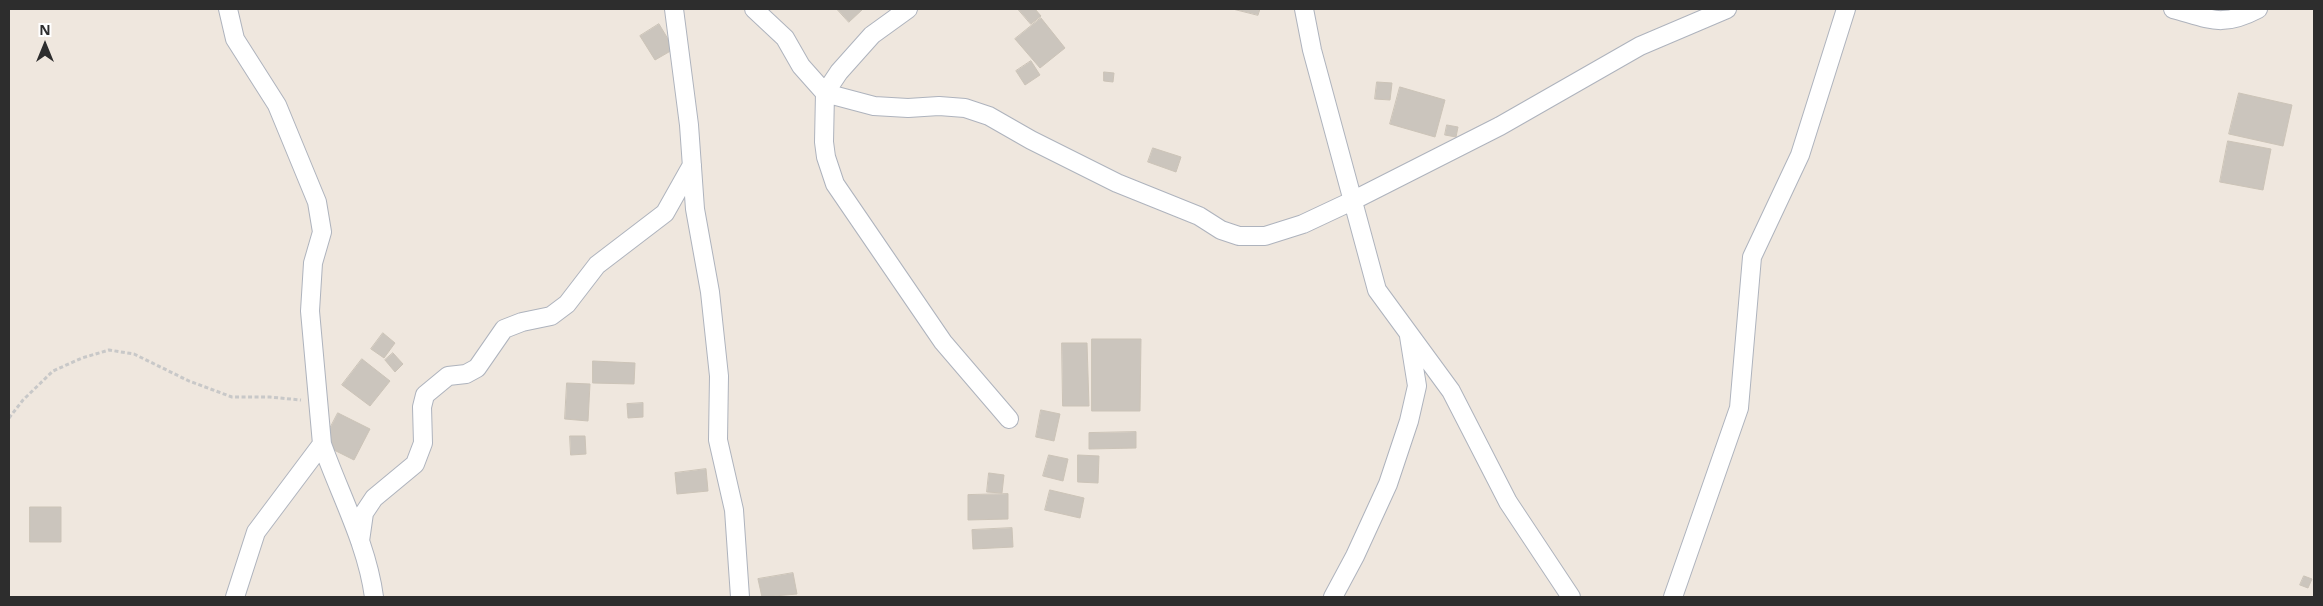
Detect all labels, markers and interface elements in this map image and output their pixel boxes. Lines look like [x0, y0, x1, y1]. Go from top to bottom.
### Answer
north arrow [20, 20, 70, 70]
text: N [39, 20, 51, 39]

